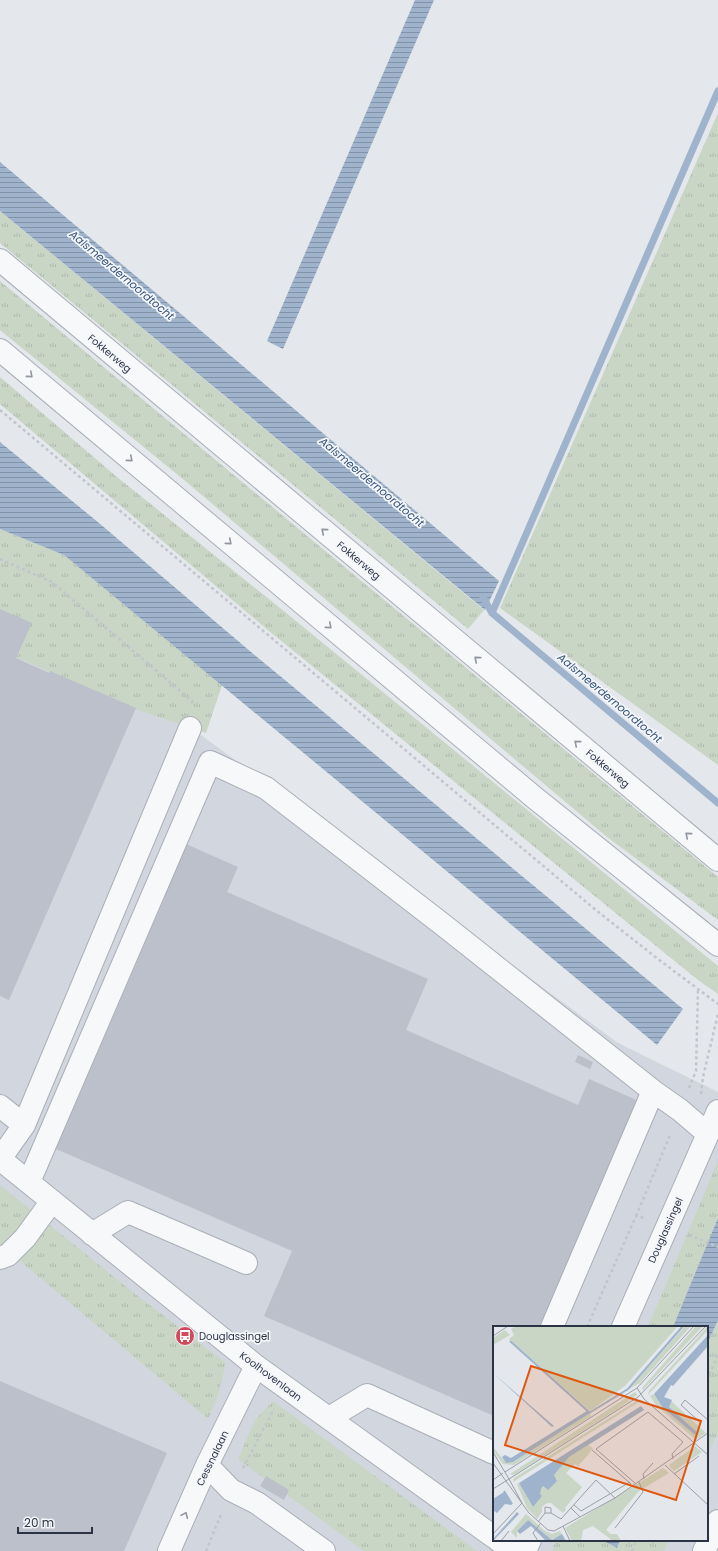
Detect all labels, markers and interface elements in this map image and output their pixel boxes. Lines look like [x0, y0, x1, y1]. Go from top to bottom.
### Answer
water label: Aalsmeerdernoordtocht [65, 226, 179, 324]
street label: Fokkerweg [85, 331, 135, 376]
one-way arrow [25, 371, 33, 378]
water label: Aalsmeerdernoordtocht [315, 433, 429, 531]
one-way arrow [125, 454, 132, 461]
one-way arrow [321, 529, 328, 536]
one-way arrow [225, 538, 232, 545]
street label: Fokkerweg [334, 538, 384, 583]
one-way arrow [324, 621, 331, 628]
water label: Aalsmeerdernoordtocht [553, 649, 667, 747]
one-way arrow [475, 657, 482, 664]
one-way arrow [575, 740, 582, 747]
street label: Fokkerweg [583, 746, 633, 791]
one-way arrow [685, 832, 692, 839]
street label: Douglassingel [644, 1195, 687, 1265]
bus stop icon: Douglassingel [174, 1325, 196, 1347]
inset map [493, 1326, 708, 1541]
place label: Douglassingel [199, 1329, 270, 1344]
street label: Koolhovenlaan [236, 1348, 305, 1405]
street label: Cessnalaan [193, 1428, 232, 1488]
scale bar [18, 1509, 92, 1535]
one-way arrow [180, 1512, 188, 1520]
text: 20 m [24, 1514, 54, 1531]

